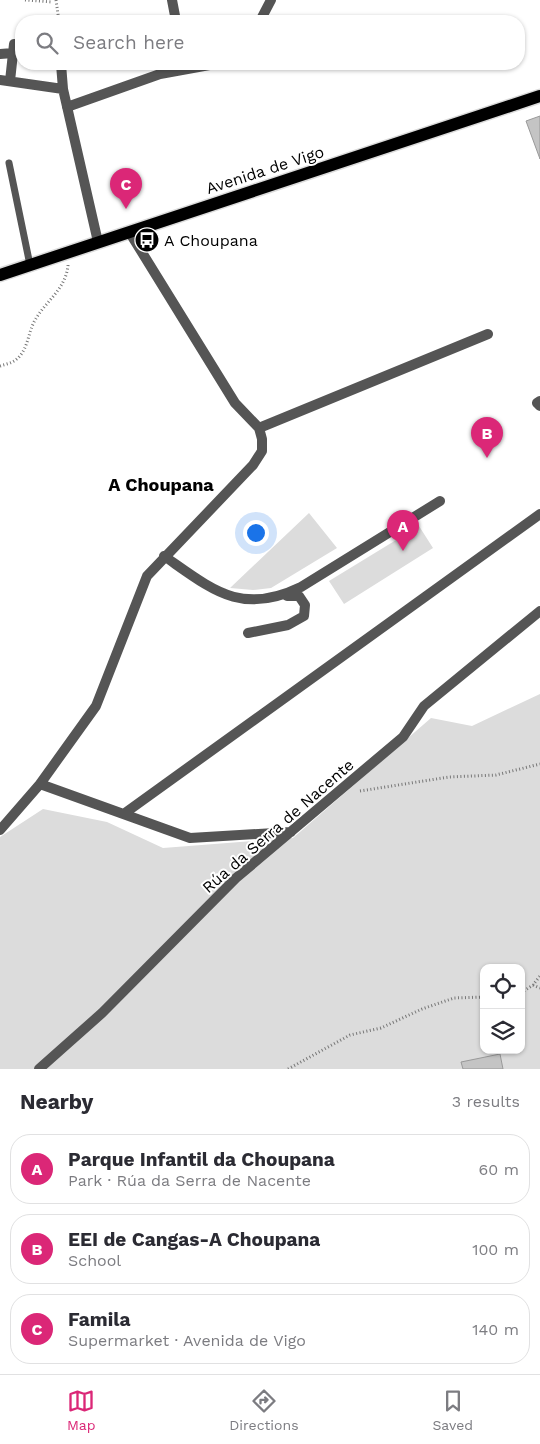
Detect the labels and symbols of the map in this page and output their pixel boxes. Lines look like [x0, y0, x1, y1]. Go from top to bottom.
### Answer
street label: Avenida de Vigo [204, 142, 326, 198]
pin: C [110, 168, 142, 209]
bus stop icon: A Choupana [134, 227, 160, 253]
place label: A Choupana [164, 231, 258, 250]
pin: B [471, 417, 503, 458]
district label: A Choupana [108, 474, 214, 495]
pin: A [387, 510, 419, 551]
your location [243, 520, 269, 546]
street label: Rúa da Serra de Nacente [198, 755, 358, 897]

